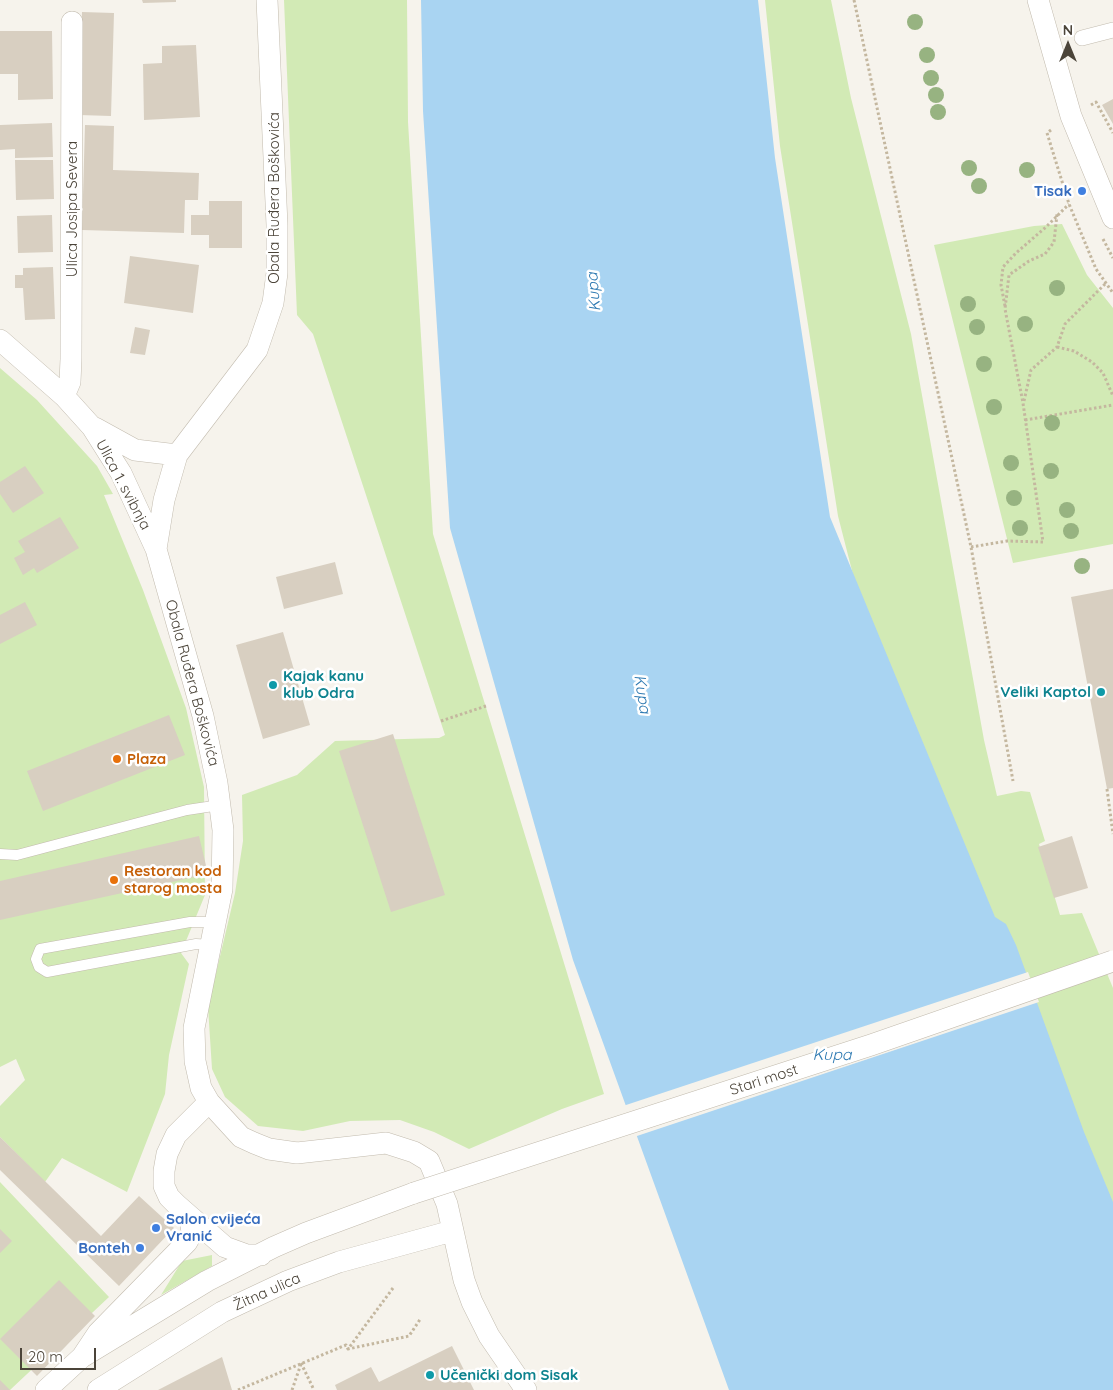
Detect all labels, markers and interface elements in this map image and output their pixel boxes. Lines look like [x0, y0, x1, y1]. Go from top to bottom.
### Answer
north arrow [1043, 20, 1093, 70]
text: N [1063, 21, 1073, 39]
street label: Obala Ruđera Boškovića [265, 112, 283, 284]
street label: Ulica Josipa Severa [63, 141, 81, 277]
place label: Tisak [1034, 182, 1072, 200]
marker: Tisak [1076, 185, 1088, 197]
water label: Kupa [583, 272, 605, 312]
street label: Ulica 1. svibnja [92, 437, 154, 533]
street label: Obala Ruđera Boškovića [161, 598, 223, 768]
place label: Kajak kanu klub Odra [283, 667, 364, 702]
water label: Kupa [629, 673, 655, 715]
marker: Kajak kanu klub Odra [267, 679, 279, 691]
place label: Veliki Kaptol [1000, 683, 1091, 701]
marker: Veliki Kaptol [1095, 686, 1107, 698]
place label: Plaza [127, 750, 166, 768]
marker: Plaza [111, 753, 123, 765]
place label: Restoran kod starog mosta [124, 862, 222, 897]
marker: Restoran kod starog mosta [108, 874, 120, 886]
water label: Kupa [812, 1045, 852, 1065]
street label: Stari most [728, 1061, 800, 1099]
place label: Salon cvijeća Vranić [166, 1210, 261, 1245]
marker: Salon cvijeća Vranić [150, 1222, 162, 1234]
place label: Bonteh [78, 1239, 130, 1257]
marker: Bonteh [134, 1242, 146, 1254]
street label: Žitna ulica [231, 1269, 303, 1315]
scale bar [22, 1338, 99, 1370]
text: 20 m [28, 1347, 63, 1366]
place label: Učenički dom Sisak [440, 1366, 578, 1384]
marker: Učenički dom Sisak [424, 1369, 436, 1381]

